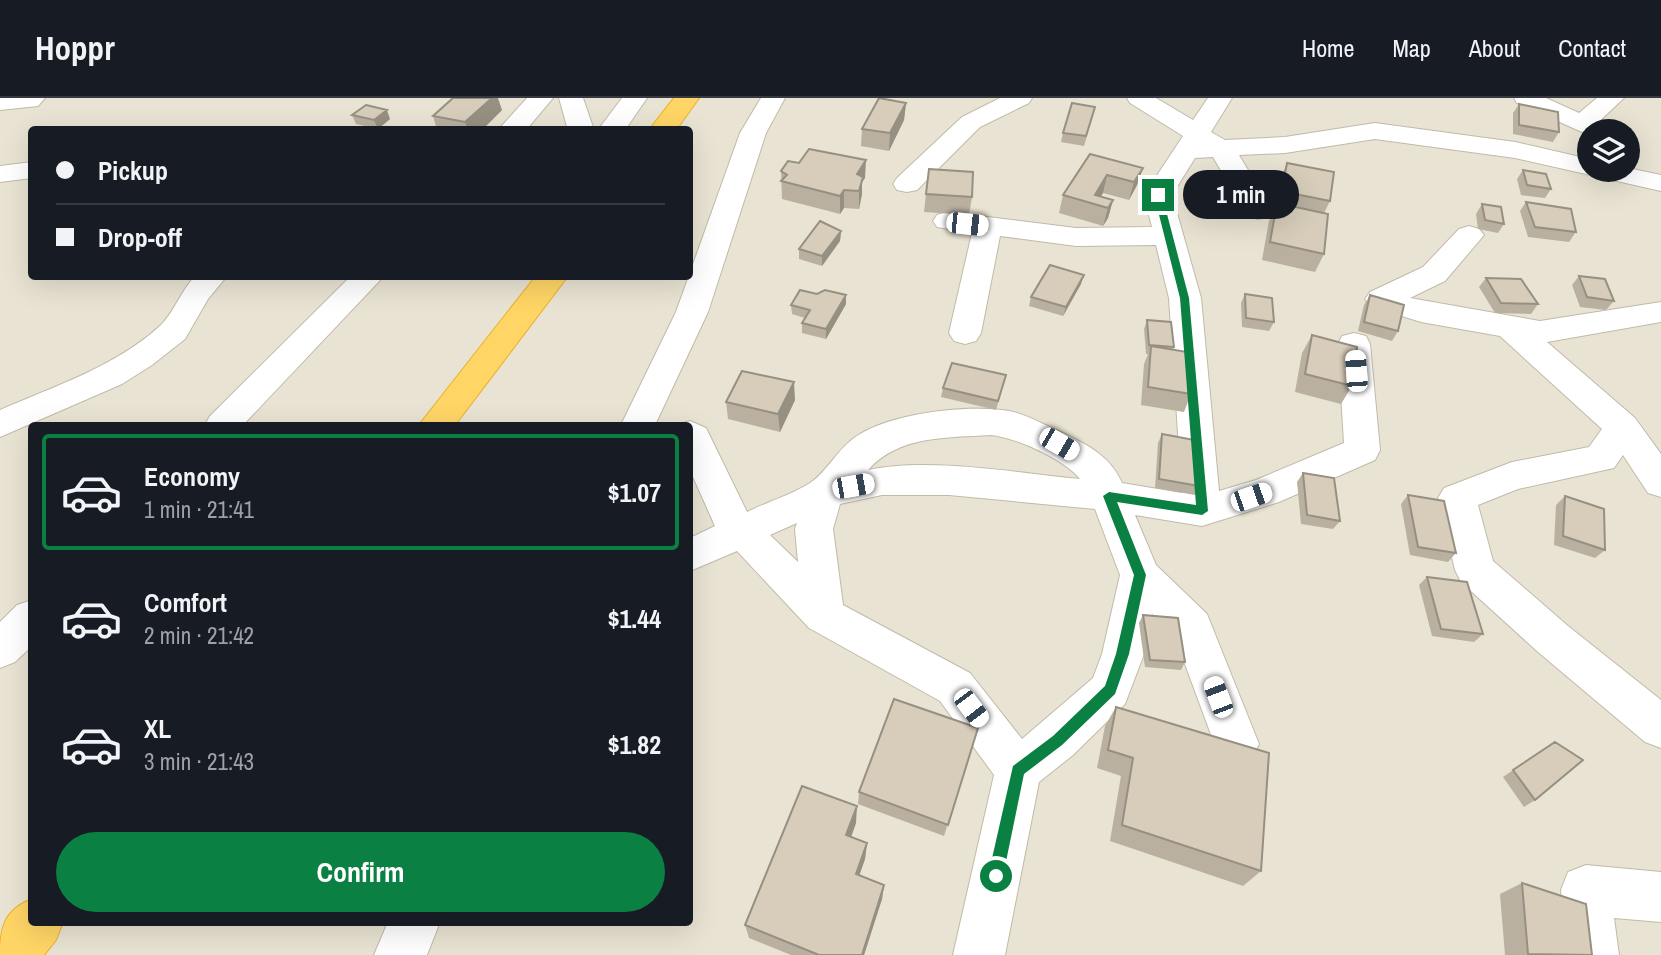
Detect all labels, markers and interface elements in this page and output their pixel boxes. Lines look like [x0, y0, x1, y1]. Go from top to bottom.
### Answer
text: Hoppr [35, 26, 115, 70]
text: Home [1302, 32, 1354, 64]
text: Map [1392, 32, 1431, 64]
text: About [1469, 32, 1520, 64]
text: Contact [1558, 32, 1626, 64]
map controls [1577, 119, 1640, 182]
button: layers [1577, 119, 1640, 182]
text: Pickup [98, 153, 168, 188]
callout: 1 min [1182, 170, 1298, 220]
route end [1142, 179, 1174, 211]
text: 1 min [1216, 179, 1266, 210]
car [946, 211, 989, 237]
text: Drop-off [98, 220, 182, 255]
car [1345, 349, 1368, 393]
car [1036, 424, 1083, 464]
text: Economy [144, 459, 240, 494]
icon: car [60, 461, 123, 524]
car [831, 472, 876, 500]
text: $1.07 [608, 475, 661, 510]
car [1228, 480, 1275, 514]
text: 1 min · 21:41 [144, 494, 254, 525]
text: Comfort [144, 585, 227, 620]
icon: car [60, 587, 123, 650]
text: $1.44 [608, 601, 661, 636]
text: 2 min · 21:42 [144, 620, 254, 651]
car [1201, 674, 1236, 720]
car [950, 685, 993, 731]
text: XL [144, 711, 171, 746]
icon: car [60, 713, 123, 776]
text: $1.82 [608, 727, 661, 762]
text: 3 min · 21:43 [144, 746, 254, 777]
button: Confirm [56, 832, 665, 912]
route start [980, 860, 1012, 892]

